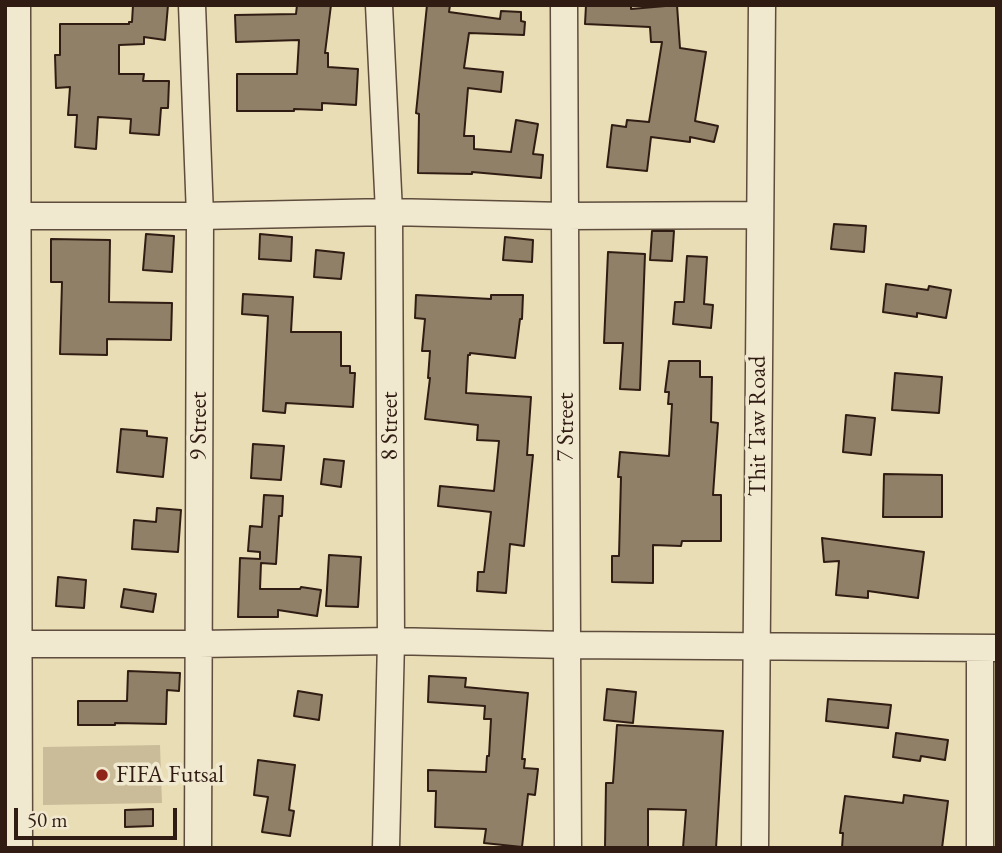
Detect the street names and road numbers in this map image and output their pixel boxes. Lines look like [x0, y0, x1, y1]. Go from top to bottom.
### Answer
street label: Thit Taw Road [744, 356, 772, 496]
street label: 9 Street [185, 391, 213, 461]
street label: 8 Street [376, 391, 404, 461]
street label: 7 Street [552, 392, 580, 462]

